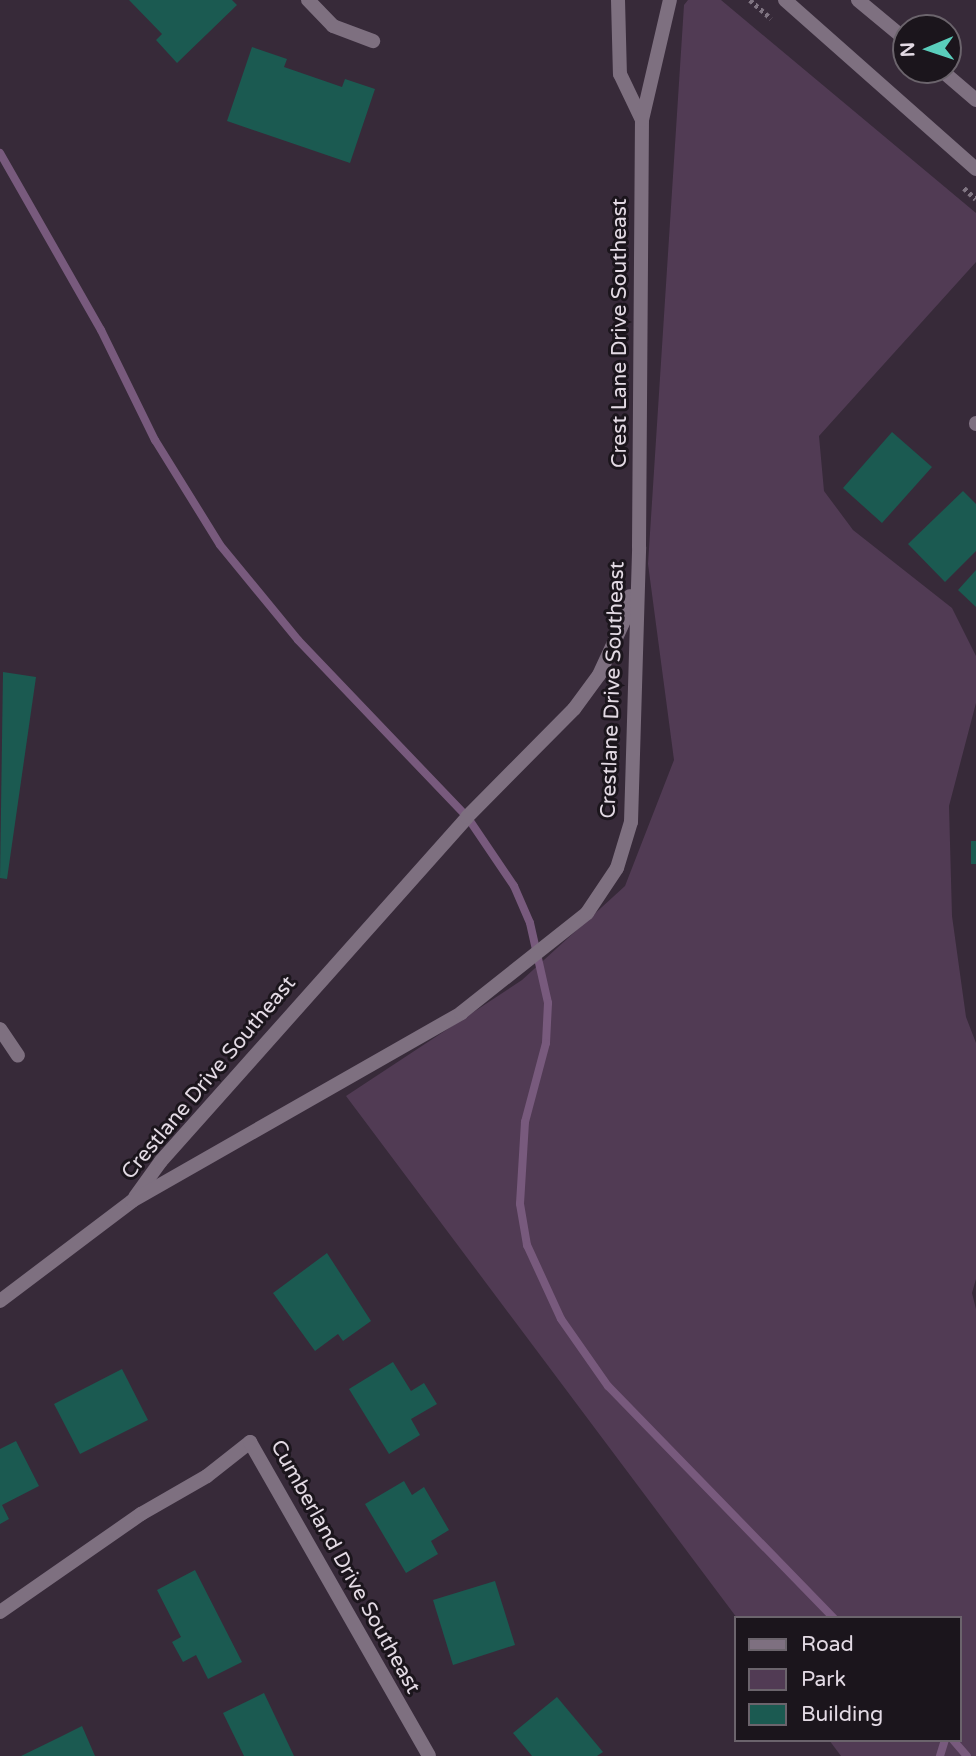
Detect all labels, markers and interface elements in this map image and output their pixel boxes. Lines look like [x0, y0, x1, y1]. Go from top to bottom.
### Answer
north arrow [892, 14, 962, 84]
text: N [897, 42, 919, 58]
street label: Crest Lane Drive Southeast [607, 198, 633, 468]
street label: Crestlane Drive Southeast [596, 561, 630, 819]
street label: Crestlane Drive Southeast [117, 971, 301, 1185]
street label: Cumberland Drive Southeast [265, 1436, 425, 1698]
legend [734, 1616, 962, 1742]
text: Road [801, 1632, 854, 1657]
text: Park [801, 1667, 846, 1692]
text: Building [801, 1702, 883, 1727]

